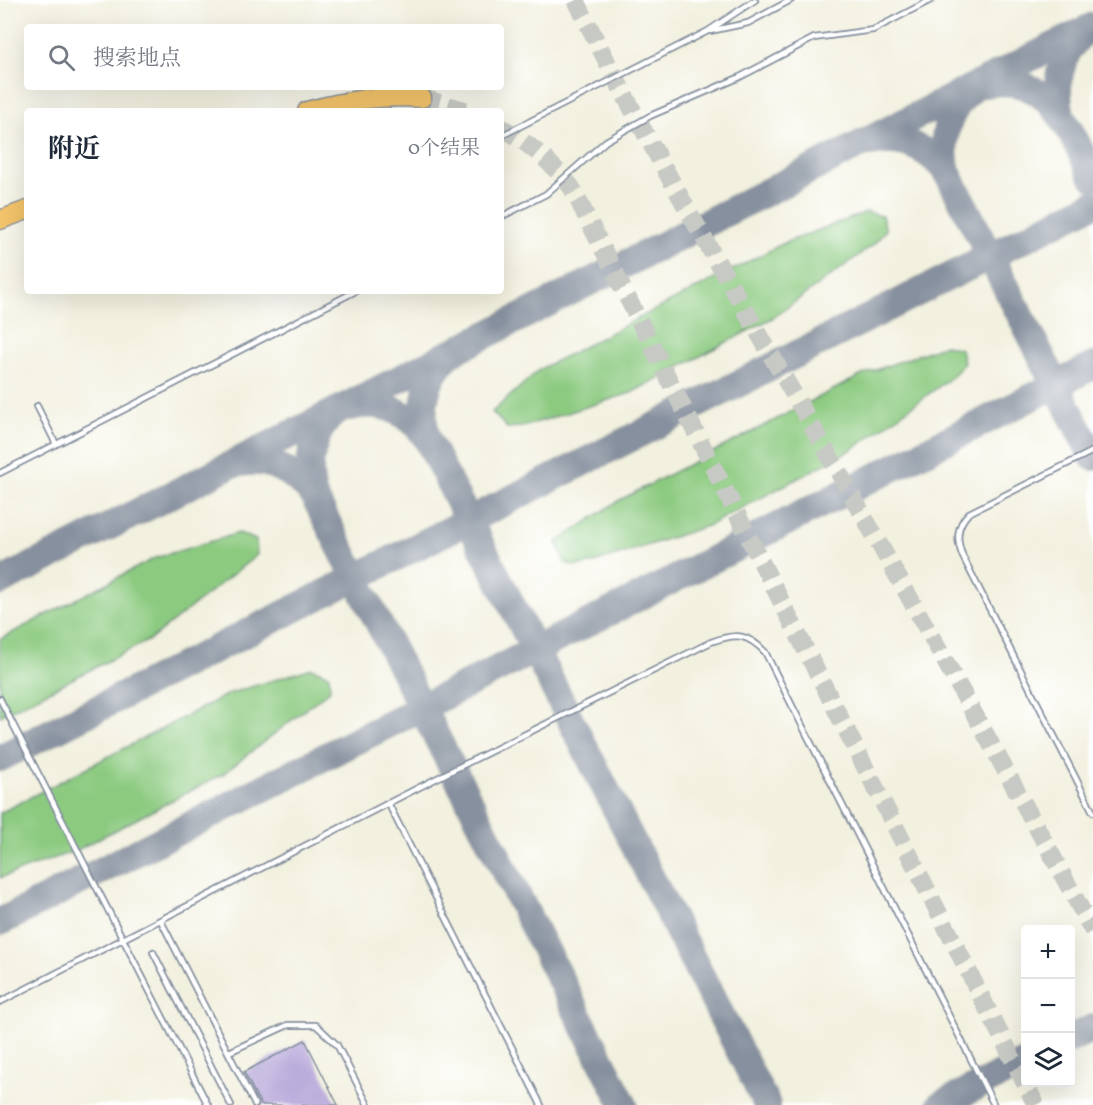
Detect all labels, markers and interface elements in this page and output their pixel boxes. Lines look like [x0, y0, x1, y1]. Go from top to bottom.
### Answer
search box [24, 24, 504, 90]
icon: search [45, 41, 78, 74]
text: 搜索地点 [93, 44, 181, 75]
text: 附近 [48, 132, 100, 168]
text: 0个结果 [408, 135, 480, 163]
map controls [1021, 925, 1075, 1087]
button: + [1021, 925, 1075, 979]
button: − [1021, 979, 1075, 1033]
button: layers [1021, 1033, 1075, 1087]

